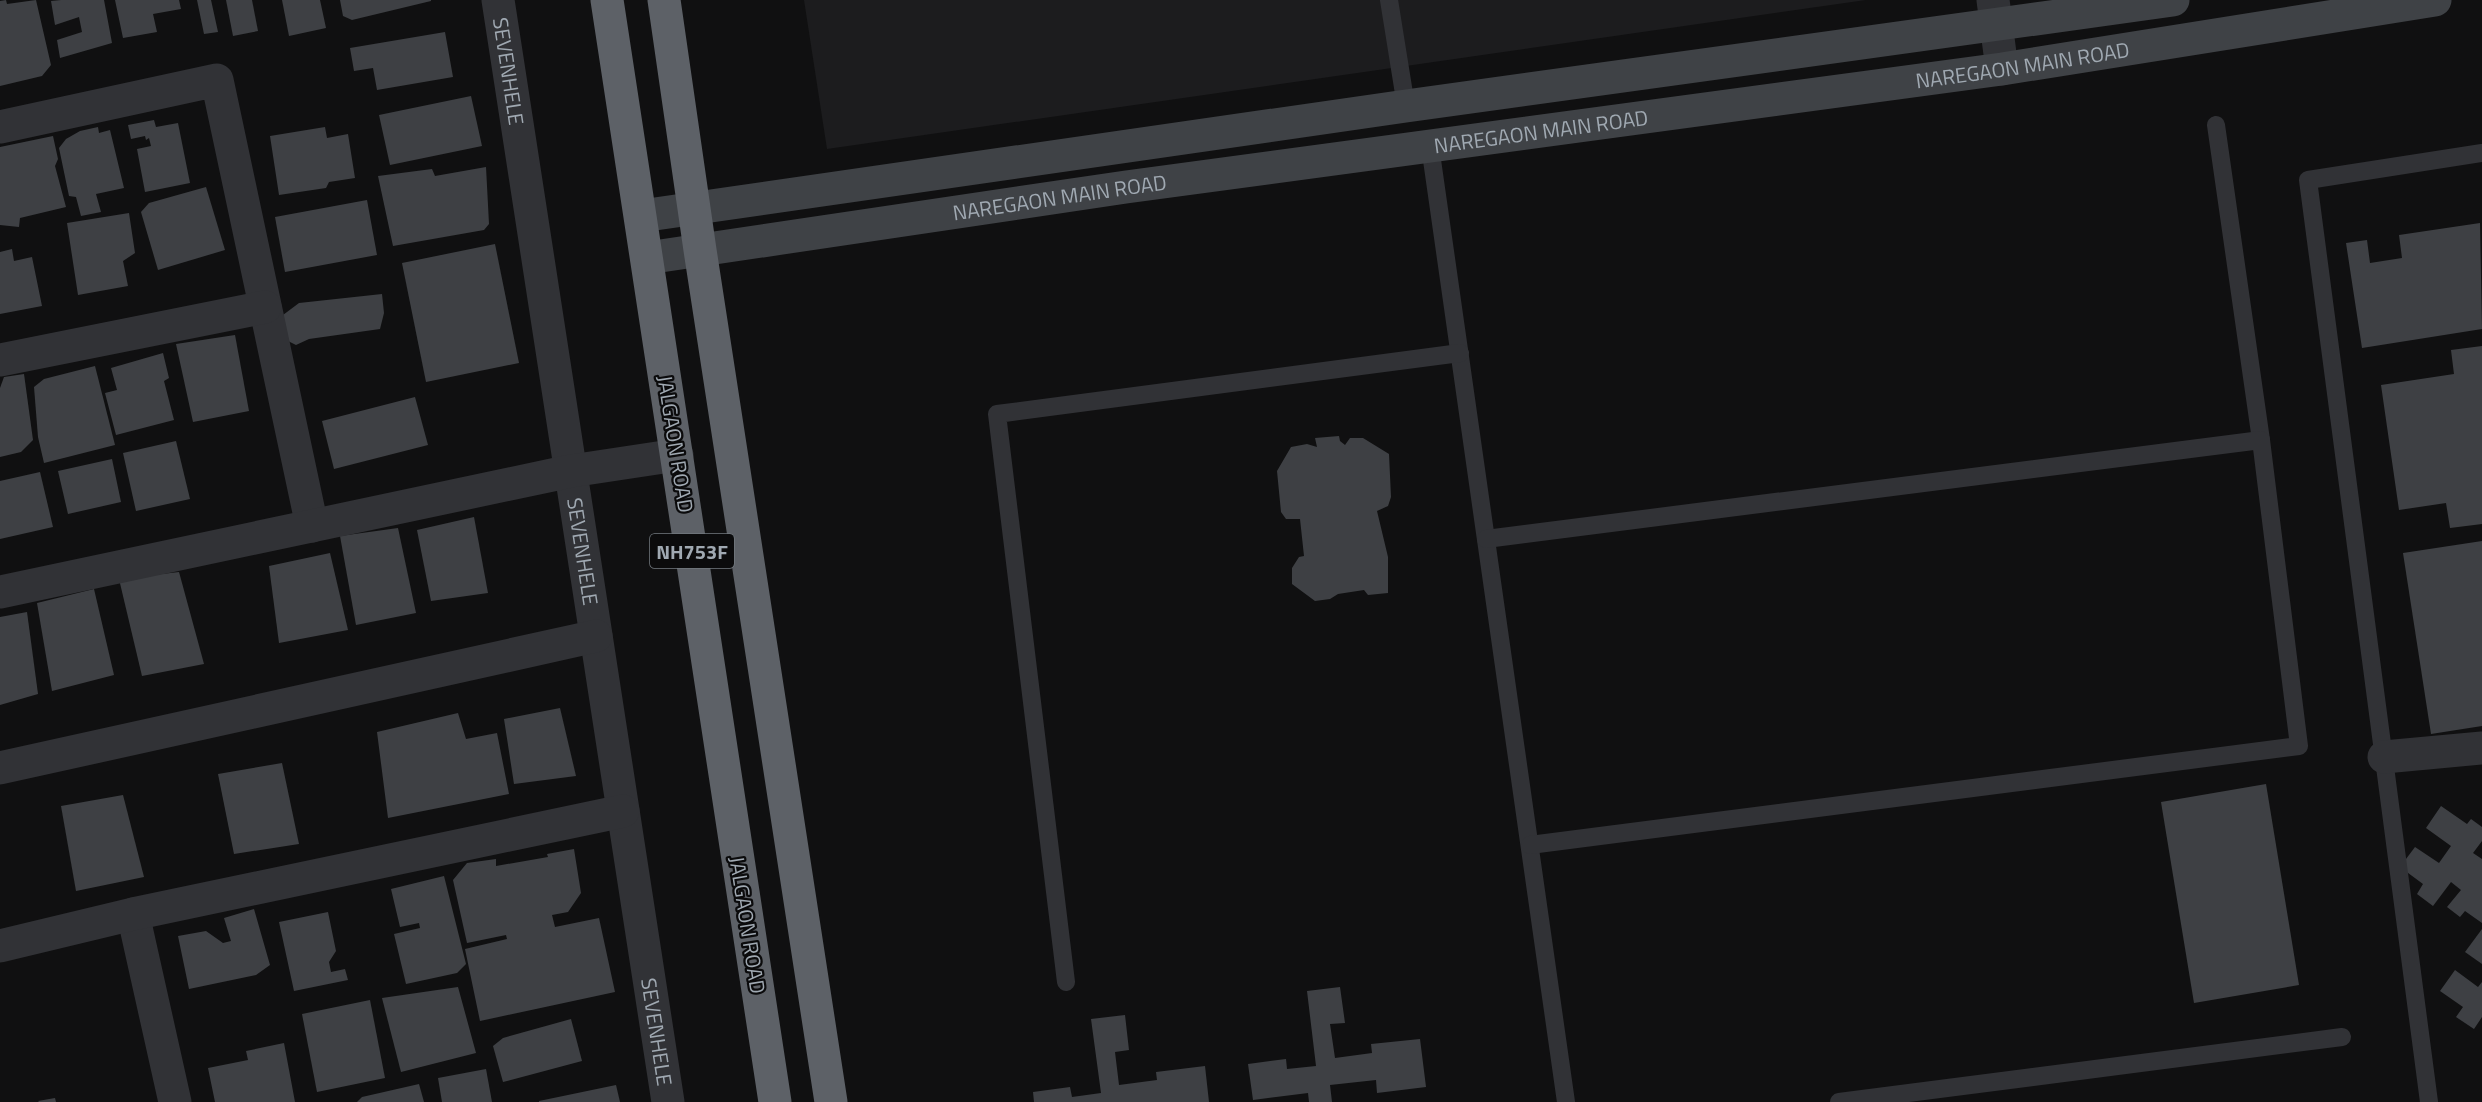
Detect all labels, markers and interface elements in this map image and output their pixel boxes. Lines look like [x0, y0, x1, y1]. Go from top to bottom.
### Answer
street label: SEVENHELE [485, 15, 533, 127]
street label: NAREGAON MAIN ROAD [1914, 33, 2132, 96]
street label: NAREGAON MAIN ROAD [1432, 101, 1650, 161]
street label: NAREGAON MAIN ROAD [950, 166, 1168, 229]
street label: JALGAON ROAD [649, 373, 703, 515]
street label: SEVENHELE [559, 495, 607, 608]
road number: NH753F [650, 534, 734, 568]
street label: JALGAON ROAD [721, 854, 775, 996]
street label: SEVENHELE [633, 976, 681, 1088]

